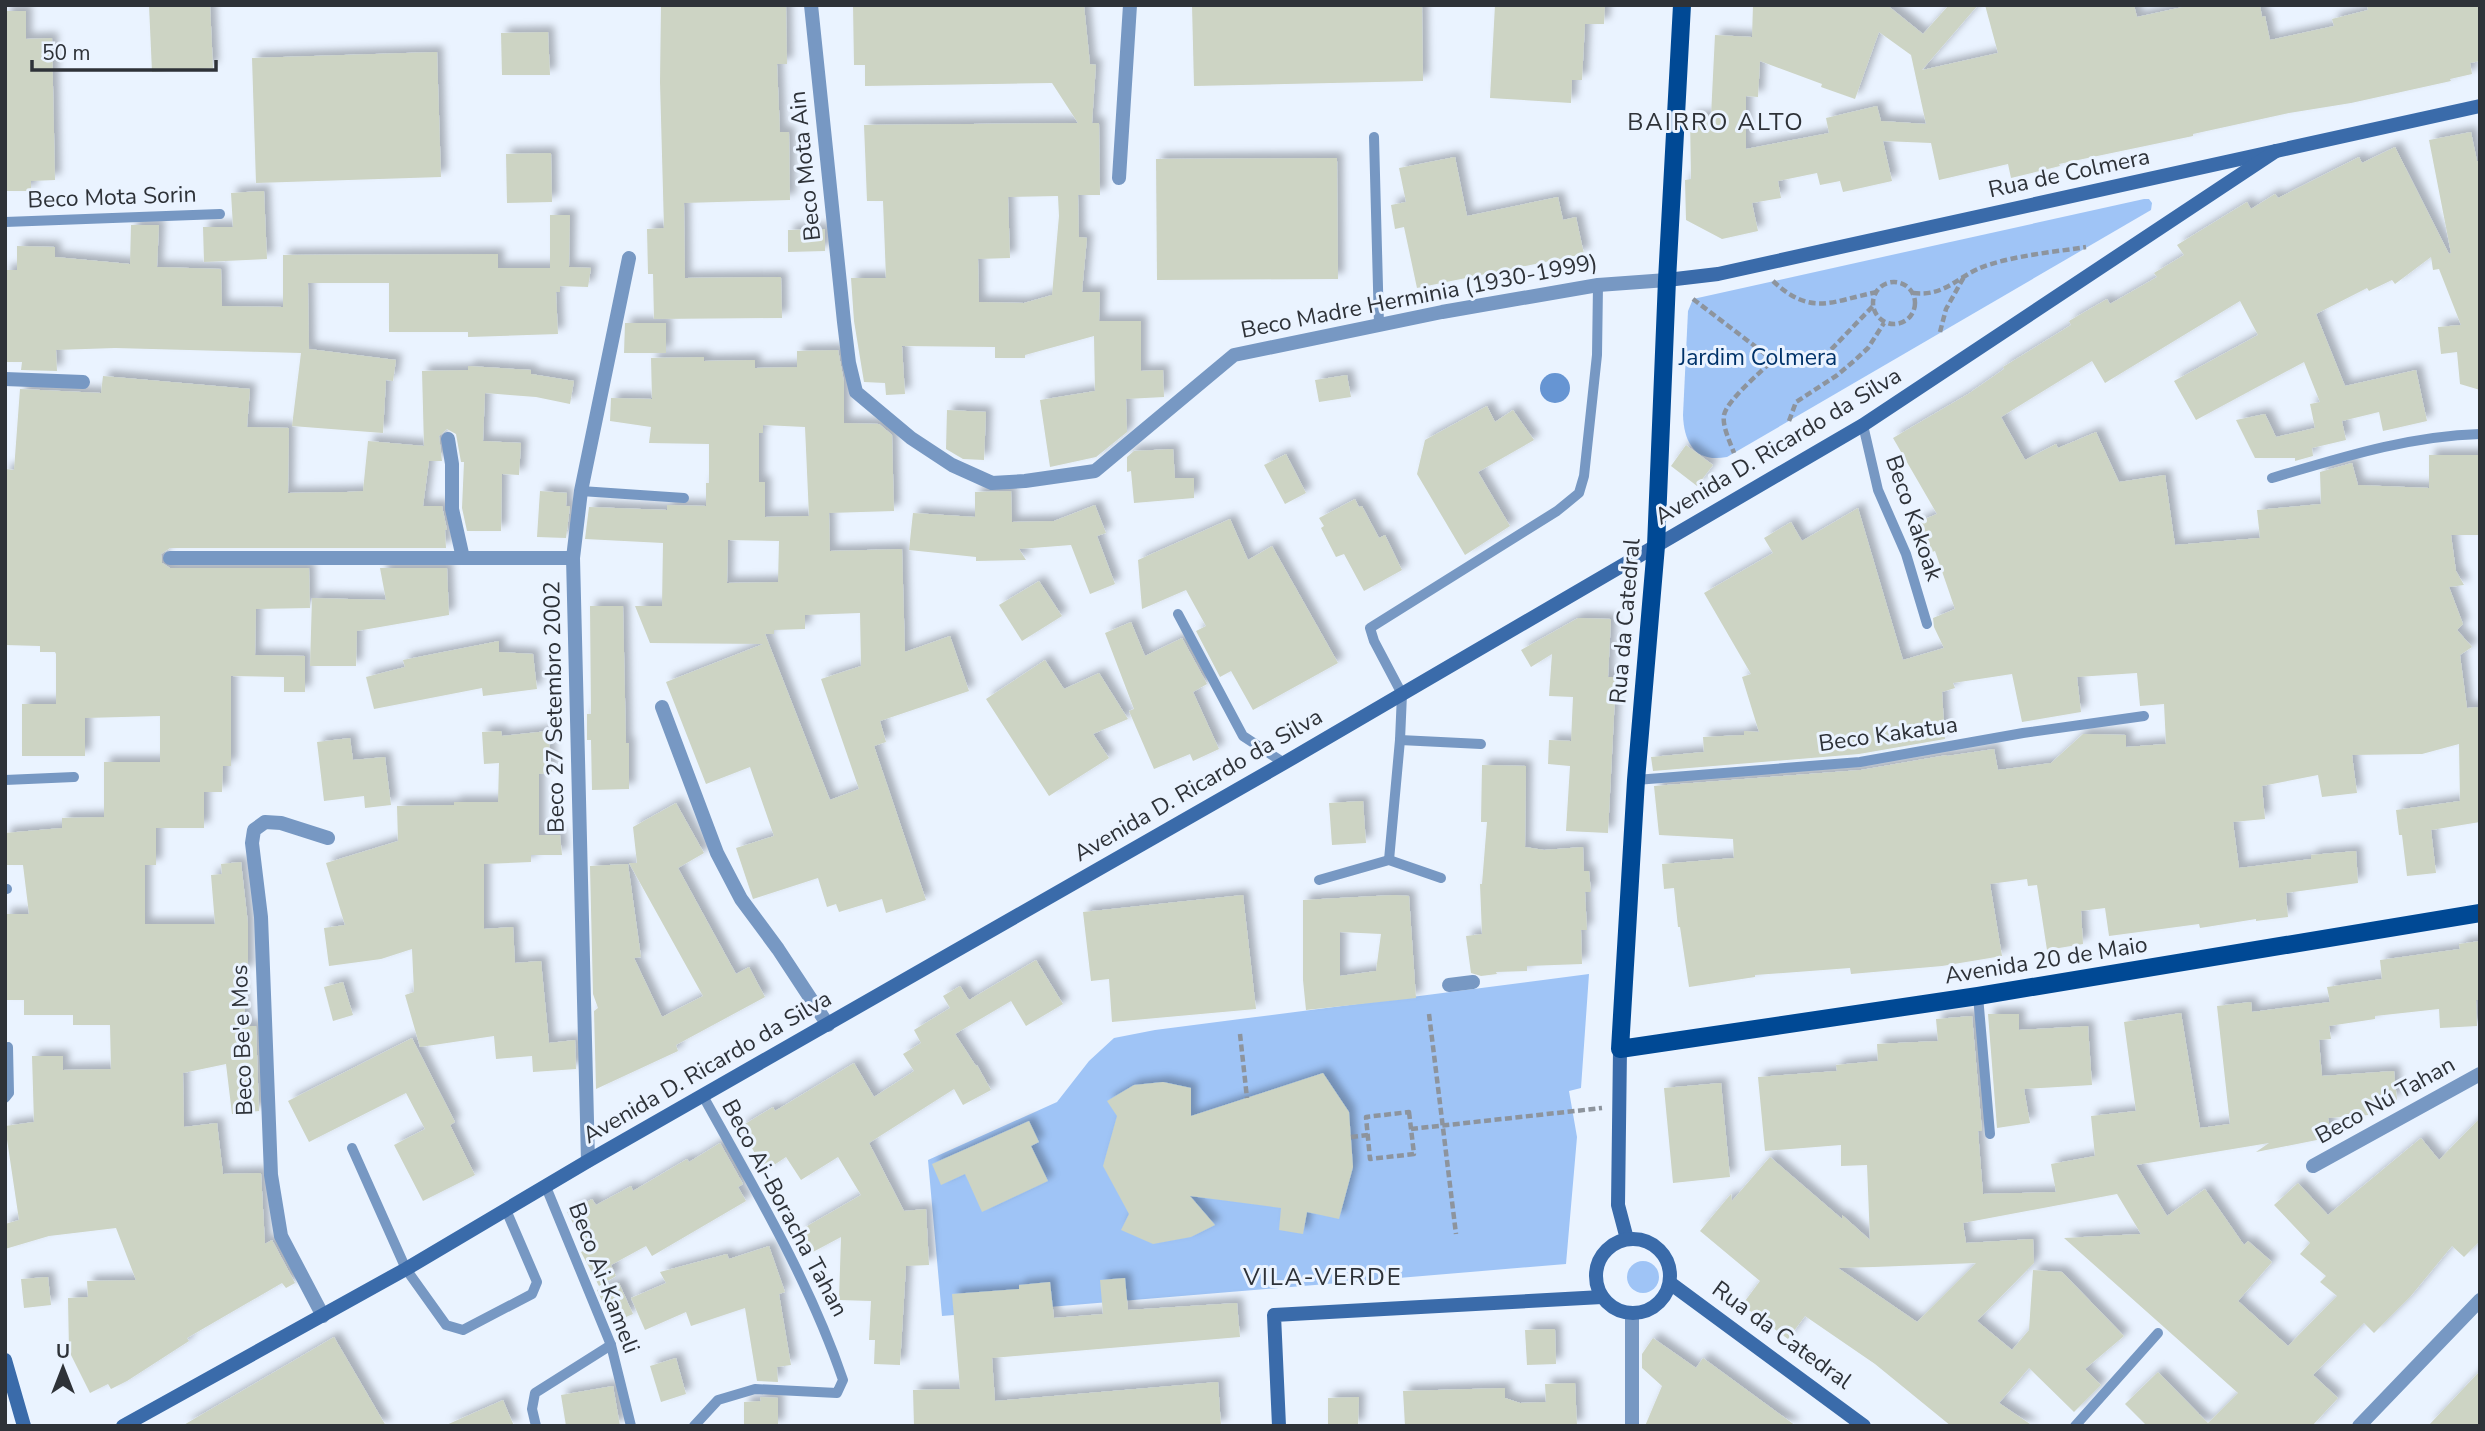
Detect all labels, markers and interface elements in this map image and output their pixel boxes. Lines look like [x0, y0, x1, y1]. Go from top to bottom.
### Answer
scale bar [32, 28, 215, 72]
text: 50 m [42, 39, 91, 67]
street label: Beco Mota Ain [782, 90, 828, 242]
district label: BAIRRO ALTO [1627, 106, 1805, 138]
street label: Rua de Colmera [1985, 141, 2153, 205]
street label: Beco Mota Sorin [27, 179, 197, 215]
street label: Beco Madre Herminia (1930-1999) [1238, 246, 1600, 346]
park label: Jardim Colmera [1678, 342, 1837, 373]
street label: Avenida D. Ricardo da Silva [1649, 360, 1907, 532]
street label: Beco Kakoak [1878, 451, 1950, 586]
street label: Rua da Catedral [1602, 537, 1648, 705]
street label: Beco 27 Setembro 2002 [536, 581, 572, 833]
street label: Avenida D. Ricardo da Silva [1068, 701, 1328, 869]
street label: Beco Kakatua [1816, 709, 1960, 759]
street label: Avenida 20 de Maio [1942, 929, 2150, 991]
street label: Beco Be'e Mos [224, 964, 260, 1116]
street label: Avenida D. Ricardo da Silva [577, 983, 837, 1151]
street label: Beco Nú Tahan [2310, 1049, 2460, 1151]
street label: Beco Ai-Boracha Tahan [715, 1094, 855, 1322]
street label: Beco Ai-Kameli [561, 1198, 647, 1358]
district label: VILA-VERDE [1242, 1261, 1403, 1293]
street label: Rua da Catedral [1706, 1274, 1858, 1396]
north arrow [28, 1333, 98, 1403]
text: U [56, 1339, 70, 1365]

